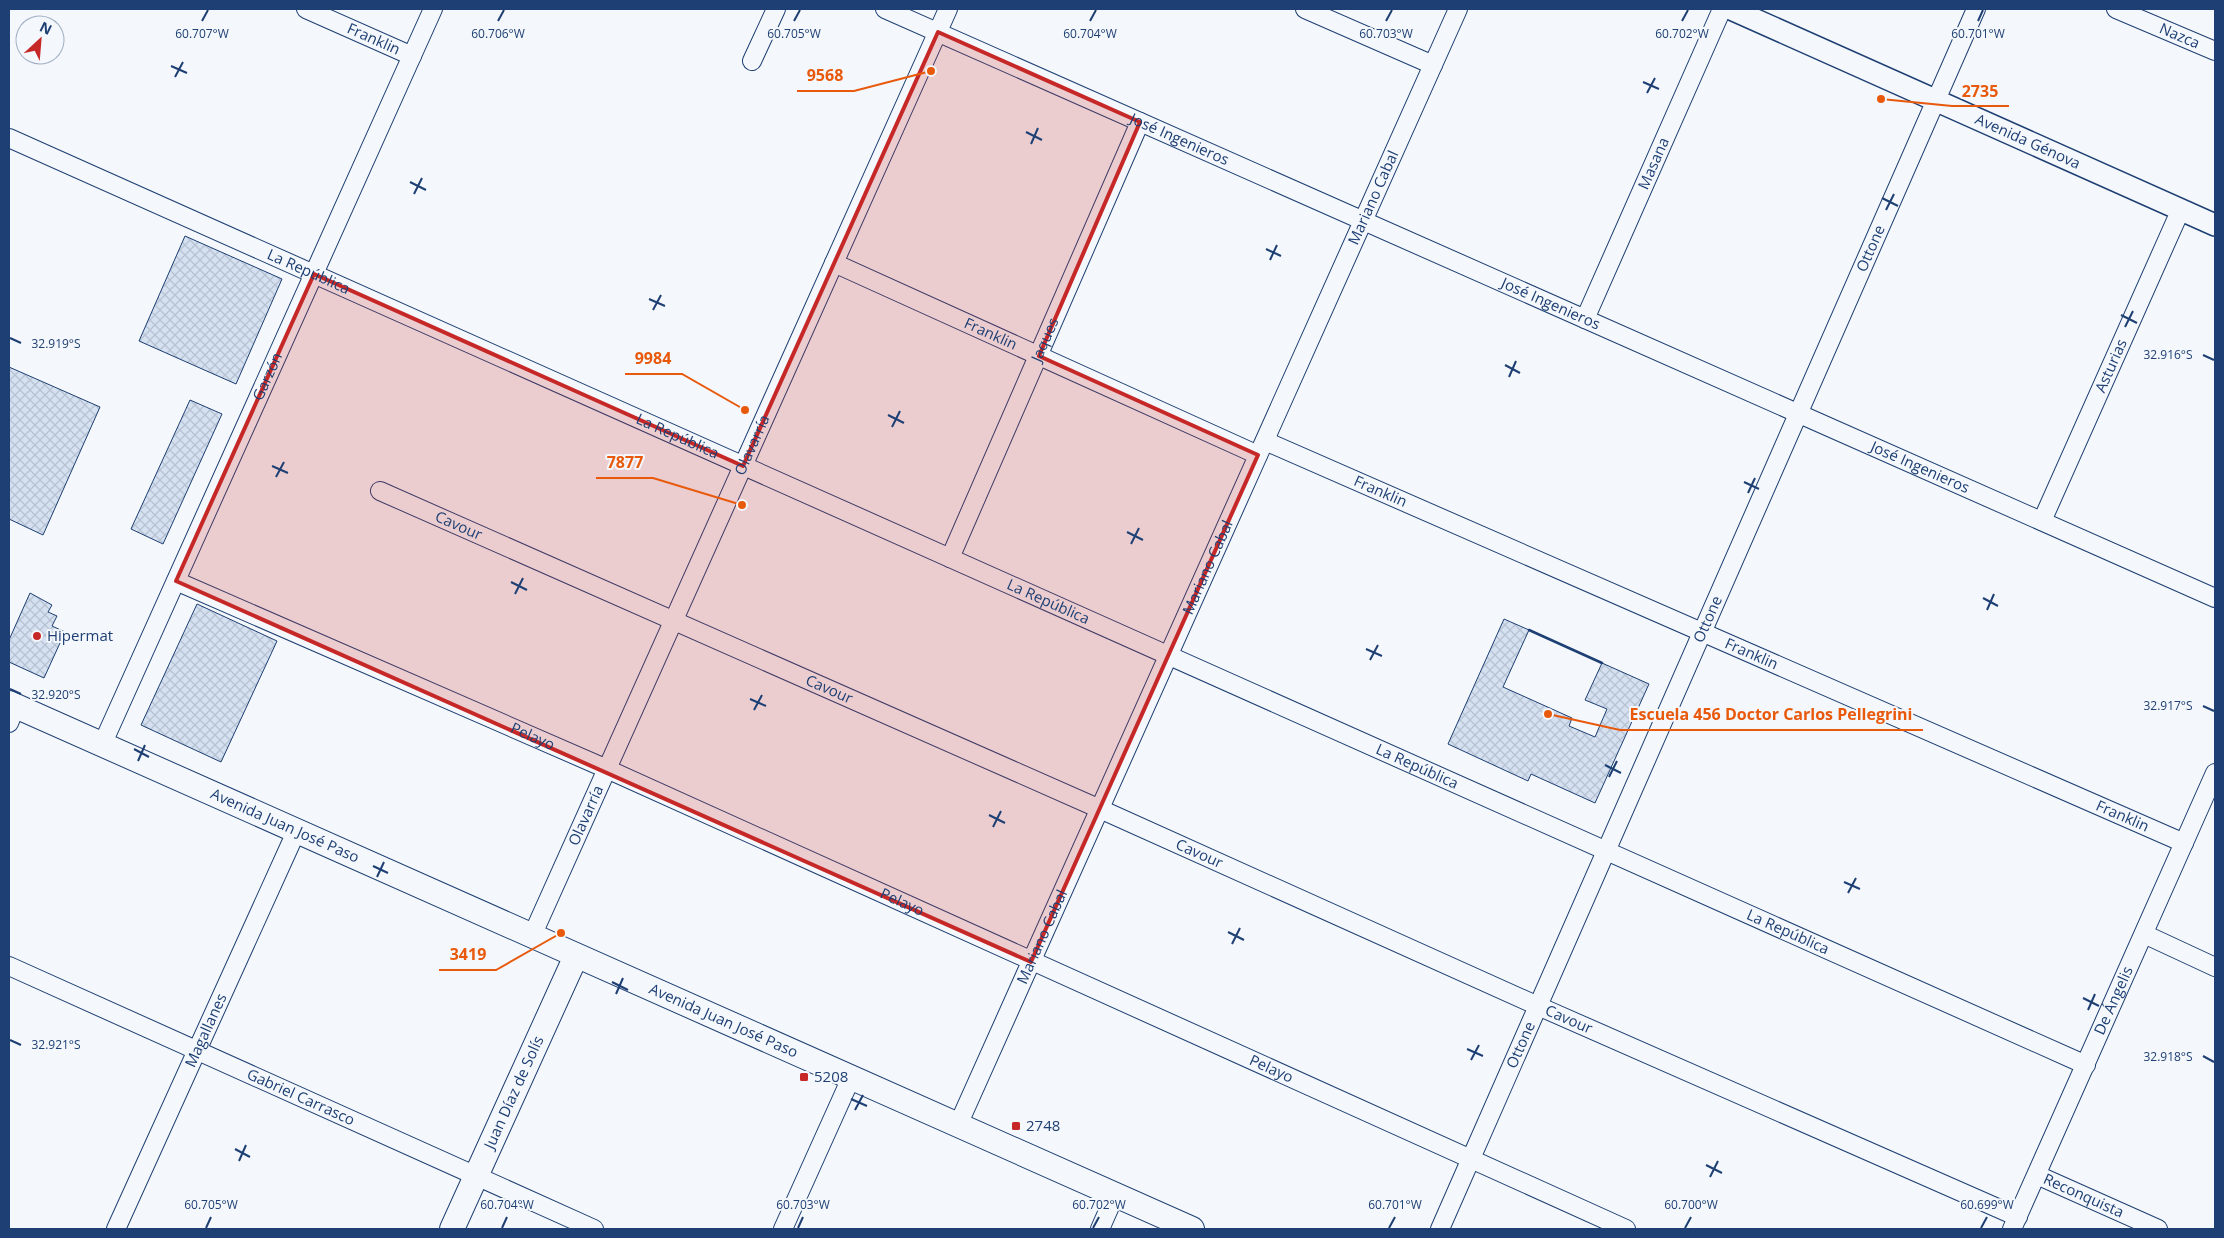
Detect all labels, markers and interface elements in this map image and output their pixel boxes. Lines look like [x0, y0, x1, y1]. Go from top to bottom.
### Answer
north arrow [15, 15, 65, 65]
text: N [37, 17, 55, 39]
street label: Franklin [344, 18, 404, 59]
street label: Nazca [2157, 18, 2203, 52]
text: 60.707°W [175, 25, 229, 42]
text: 60.706°W [471, 25, 525, 42]
text: 60.705°W [767, 25, 821, 42]
text: 60.704°W [1063, 25, 1117, 42]
text: 60.703°W [1359, 25, 1413, 42]
text: 60.702°W [1655, 25, 1709, 42]
text: 60.701°W [1951, 25, 2005, 42]
callout: 9568 [797, 60, 854, 91]
text: 9568 [807, 64, 843, 86]
callout: 2735 [1952, 75, 2009, 106]
text: 2735 [1962, 80, 1998, 102]
street label: José Ingenieros [1125, 107, 1232, 169]
street label: Avenida Génova [1972, 108, 2084, 173]
street label: Masana [1633, 134, 1673, 192]
street label: Mariano Cabal [1343, 147, 1402, 248]
street label: Ottone [1851, 222, 1889, 275]
street label: La República [264, 244, 353, 298]
street label: José Ingenieros [1497, 271, 1604, 334]
street label: Franklin [961, 312, 1021, 354]
street label: Jaques [1025, 314, 1063, 366]
text: 32.919°S [31, 335, 81, 352]
street label: Asturias [2090, 335, 2131, 395]
callout: 9984 [625, 343, 682, 374]
text: 32.916°S [2143, 346, 2193, 363]
text: 9984 [635, 347, 671, 369]
street label: Garzón [247, 349, 286, 403]
street label: La República [633, 408, 722, 463]
street label: Olavarría [729, 411, 774, 478]
street label: José Ingenieros [1866, 435, 1973, 497]
callout: 7877 [596, 447, 653, 478]
text: 7877 [607, 451, 643, 473]
street label: Franklin [1351, 470, 1411, 511]
street label: Cavour [432, 506, 486, 544]
street label: Mariano Cabal [1177, 517, 1237, 617]
street label: La República [1004, 574, 1093, 628]
street label: Ottone [1688, 592, 1726, 645]
place label: Hipermat [47, 625, 113, 645]
marker: Hipermat [31, 630, 43, 642]
street label: Franklin [1722, 632, 1782, 673]
street label: Cavour [803, 669, 856, 708]
text: 32.920°S [31, 686, 81, 703]
text: 32.917°S [2143, 697, 2193, 714]
callout: Escuela 456 Doctor Carlos Pellegrini [1620, 699, 1923, 730]
text: Escuela 456 Doctor Carlos Pellegrini [1630, 703, 1913, 725]
street label: Pelayo [508, 717, 558, 754]
street label: La República [1373, 738, 1462, 793]
street label: Olavarría [563, 782, 607, 848]
street label: Avenida Juan José Paso [208, 783, 363, 867]
street label: Franklin [2093, 795, 2153, 836]
street label: Cavour [1173, 833, 1226, 872]
street label: Pelayo [877, 883, 928, 920]
street label: Mariano Cabal [1011, 886, 1071, 987]
street label: La República [1744, 904, 1833, 958]
callout: 3419 [439, 939, 496, 970]
text: 3419 [450, 943, 486, 965]
street label: De Ángelis [2089, 963, 2137, 1038]
street label: Avenida Juan José Paso [646, 978, 801, 1062]
street label: Magallanes [180, 990, 231, 1070]
street label: Cavour [1542, 999, 1596, 1038]
street label: Ottone [1501, 1018, 1539, 1071]
street label: Juan Díaz de Solís [478, 1032, 547, 1154]
text: 32.921°S [31, 1036, 81, 1053]
text: 32.918°S [2143, 1048, 2193, 1065]
street label: Pelayo [1247, 1049, 1297, 1087]
street label: Gabriel Carrasco [244, 1063, 358, 1129]
place label: 5208 [814, 1066, 848, 1086]
marker: 5208 [798, 1071, 810, 1083]
place label: 2748 [1026, 1115, 1060, 1135]
marker: 2748 [1010, 1120, 1022, 1132]
street label: Reconquista [2041, 1168, 2127, 1222]
text: 60.705°W [184, 1196, 238, 1213]
text: 60.704°W [480, 1196, 534, 1213]
text: 60.703°W [776, 1196, 830, 1213]
text: 60.702°W [1072, 1196, 1126, 1213]
text: 60.701°W [1368, 1196, 1422, 1213]
text: 60.700°W [1664, 1196, 1718, 1213]
text: 60.699°W [1960, 1196, 2014, 1213]

